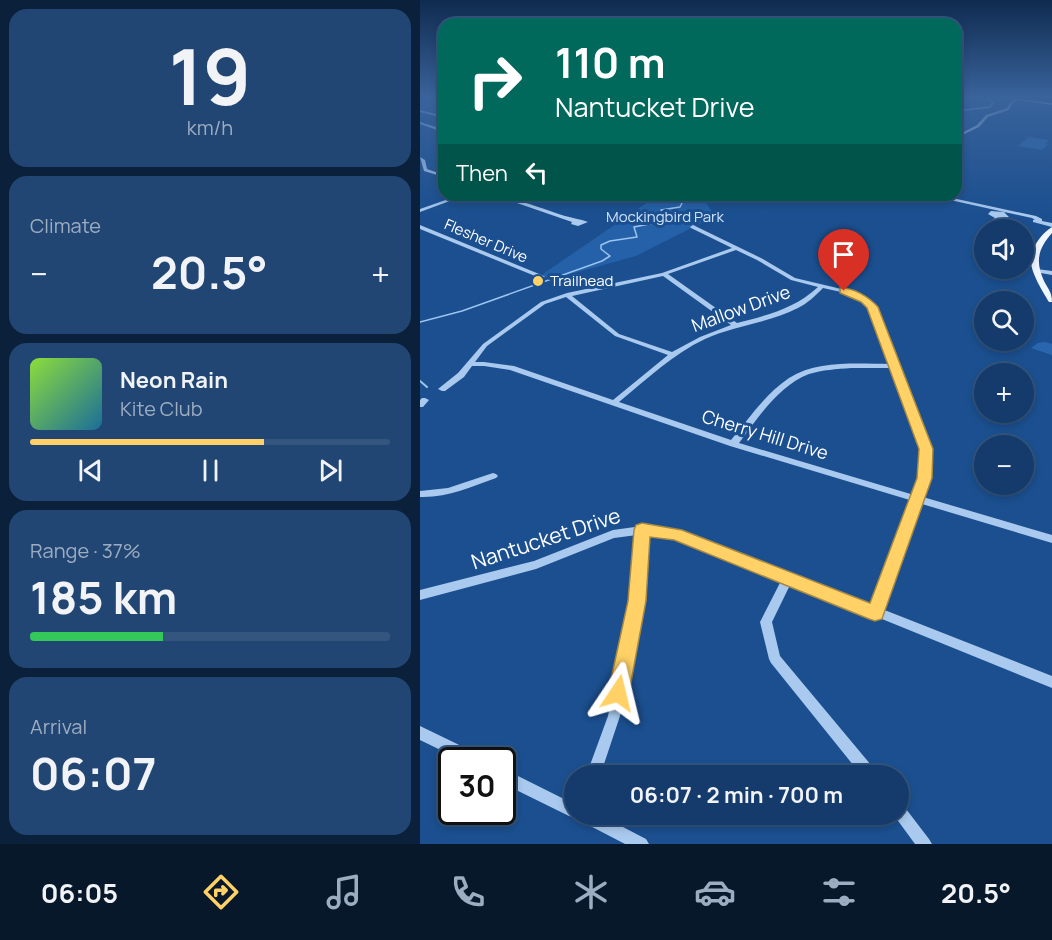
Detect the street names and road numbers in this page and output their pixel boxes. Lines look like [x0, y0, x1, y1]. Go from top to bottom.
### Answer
street label: Flesher Drive [441, 214, 531, 268]
street label: Mallow Drive [688, 279, 793, 337]
street label: Cherry Hill Drive [699, 403, 831, 465]
street label: Nantucket Drive [468, 501, 624, 575]

